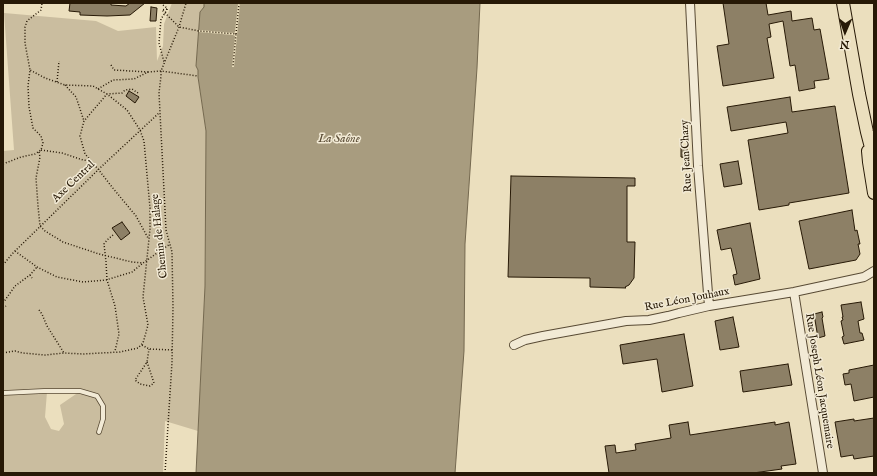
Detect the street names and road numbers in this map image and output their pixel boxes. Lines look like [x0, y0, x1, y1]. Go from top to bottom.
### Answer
street label: Rue Jean Chazy [679, 119, 695, 193]
street label: Axe Central [50, 158, 98, 206]
street label: Chemin de Halage [149, 193, 171, 279]
street label: Rue Léon Jouhaux [644, 285, 730, 315]
street label: Rue Joseph Léon Jacquemaire [802, 312, 836, 450]

